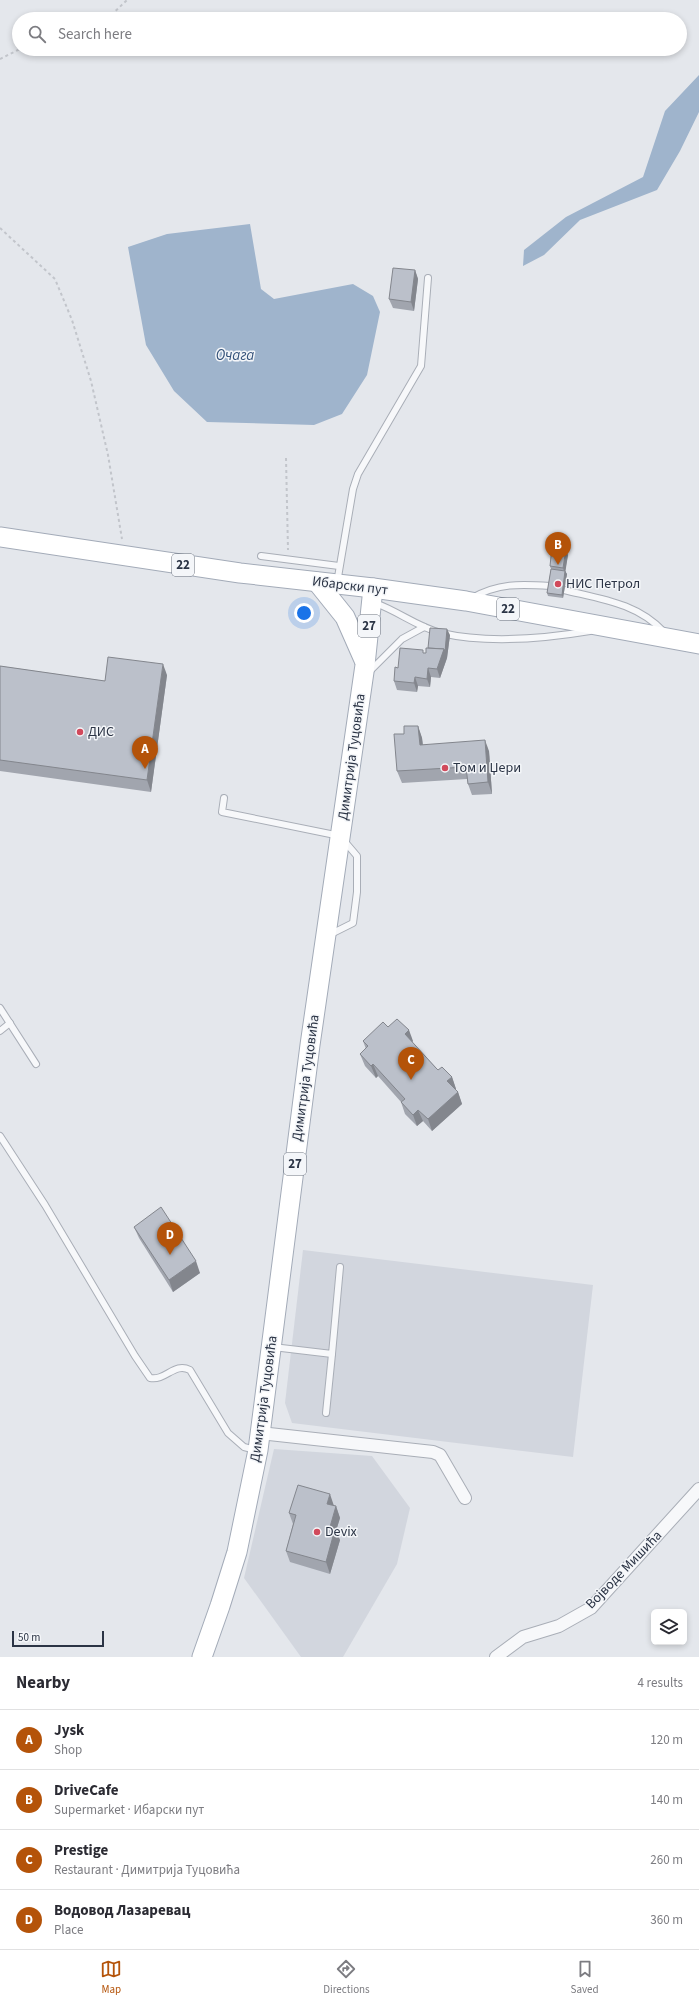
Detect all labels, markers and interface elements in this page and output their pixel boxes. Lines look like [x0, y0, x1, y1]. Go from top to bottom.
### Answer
search box [12, 12, 687, 56]
icon: search [26, 23, 48, 45]
text: Search here [58, 24, 132, 45]
water label: Очага [216, 345, 254, 366]
pin: B [545, 532, 571, 565]
road number: 22 [172, 554, 194, 576]
street label: Ибарски пут [311, 571, 390, 601]
place label: НИС Петрол [566, 574, 640, 594]
marker: НИС Петрол [553, 579, 563, 589]
road number: 22 [497, 598, 519, 620]
your location [294, 603, 314, 623]
road number: 27 [358, 615, 380, 637]
street label: Димитрија Туцовића [333, 692, 371, 822]
place label: ДИС [88, 722, 114, 742]
marker: ДИС [75, 727, 85, 737]
pin: A [132, 736, 158, 769]
place label: Том и Џери [453, 758, 521, 778]
marker: Том и Џери [440, 763, 450, 773]
street label: Димитрија Туцовића [287, 1013, 325, 1143]
pin: C [398, 1047, 424, 1080]
road number: 27 [284, 1153, 306, 1175]
pin: D [157, 1222, 183, 1255]
street label: Димитрија Туцовића [245, 1334, 283, 1464]
place label: Devix [325, 1522, 358, 1542]
street label: Војводе Мишића [581, 1526, 667, 1614]
marker: Devix [312, 1527, 322, 1537]
map controls [651, 1609, 687, 1645]
button: layers [651, 1609, 687, 1645]
scale bar [12, 1629, 104, 1648]
text: 50 m [18, 1630, 40, 1645]
text: Nearby [16, 1671, 70, 1695]
text: 4 results [638, 1674, 683, 1692]
text: Jysk [54, 1720, 84, 1741]
text: A [25, 1731, 33, 1749]
text: 120 m [650, 1731, 683, 1749]
text: Shop [54, 1741, 82, 1759]
text: DriveCafe [54, 1780, 119, 1801]
text: B [25, 1791, 33, 1809]
text: 140 m [650, 1791, 683, 1809]
text: Supermarket · Ибарски пут [54, 1801, 204, 1819]
text: Prestige [54, 1840, 108, 1861]
text: C [25, 1851, 33, 1869]
text: 260 m [650, 1851, 683, 1869]
text: Restaurant · Димитрија Туцовића [54, 1861, 240, 1879]
text: Водовод Лазаревац [54, 1900, 190, 1921]
text: D [25, 1911, 33, 1929]
text: 360 m [650, 1911, 683, 1929]
text: Place [54, 1921, 83, 1939]
tab: Map [100, 1958, 122, 1997]
tab: Directions [323, 1958, 370, 1997]
tab: Saved [571, 1958, 599, 1997]

